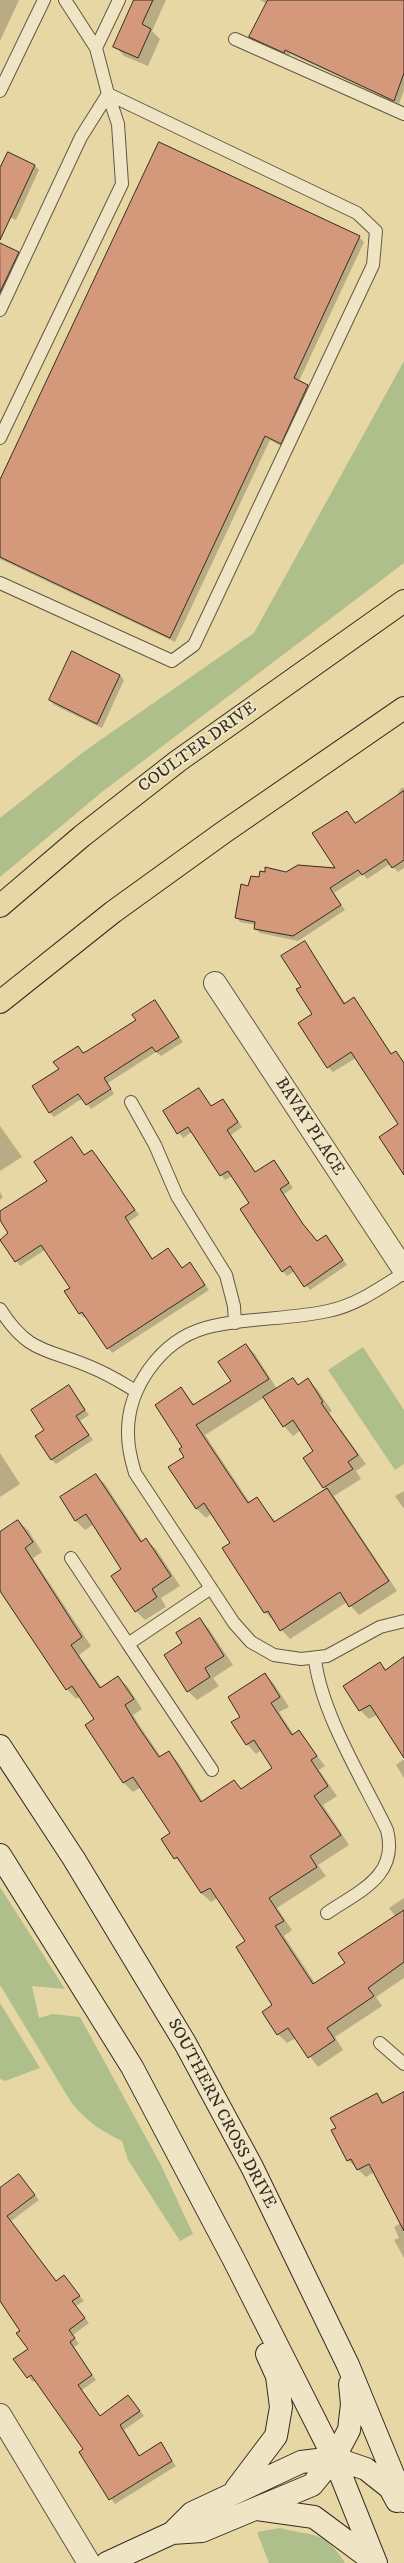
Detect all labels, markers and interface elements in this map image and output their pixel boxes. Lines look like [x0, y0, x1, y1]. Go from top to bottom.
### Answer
street label: COULTER DRIVE [135, 698, 261, 798]
street label: BAVAY PLACE [270, 1074, 348, 1180]
street label: SOUTHERN CROSS DRIVE [162, 2016, 280, 2212]

